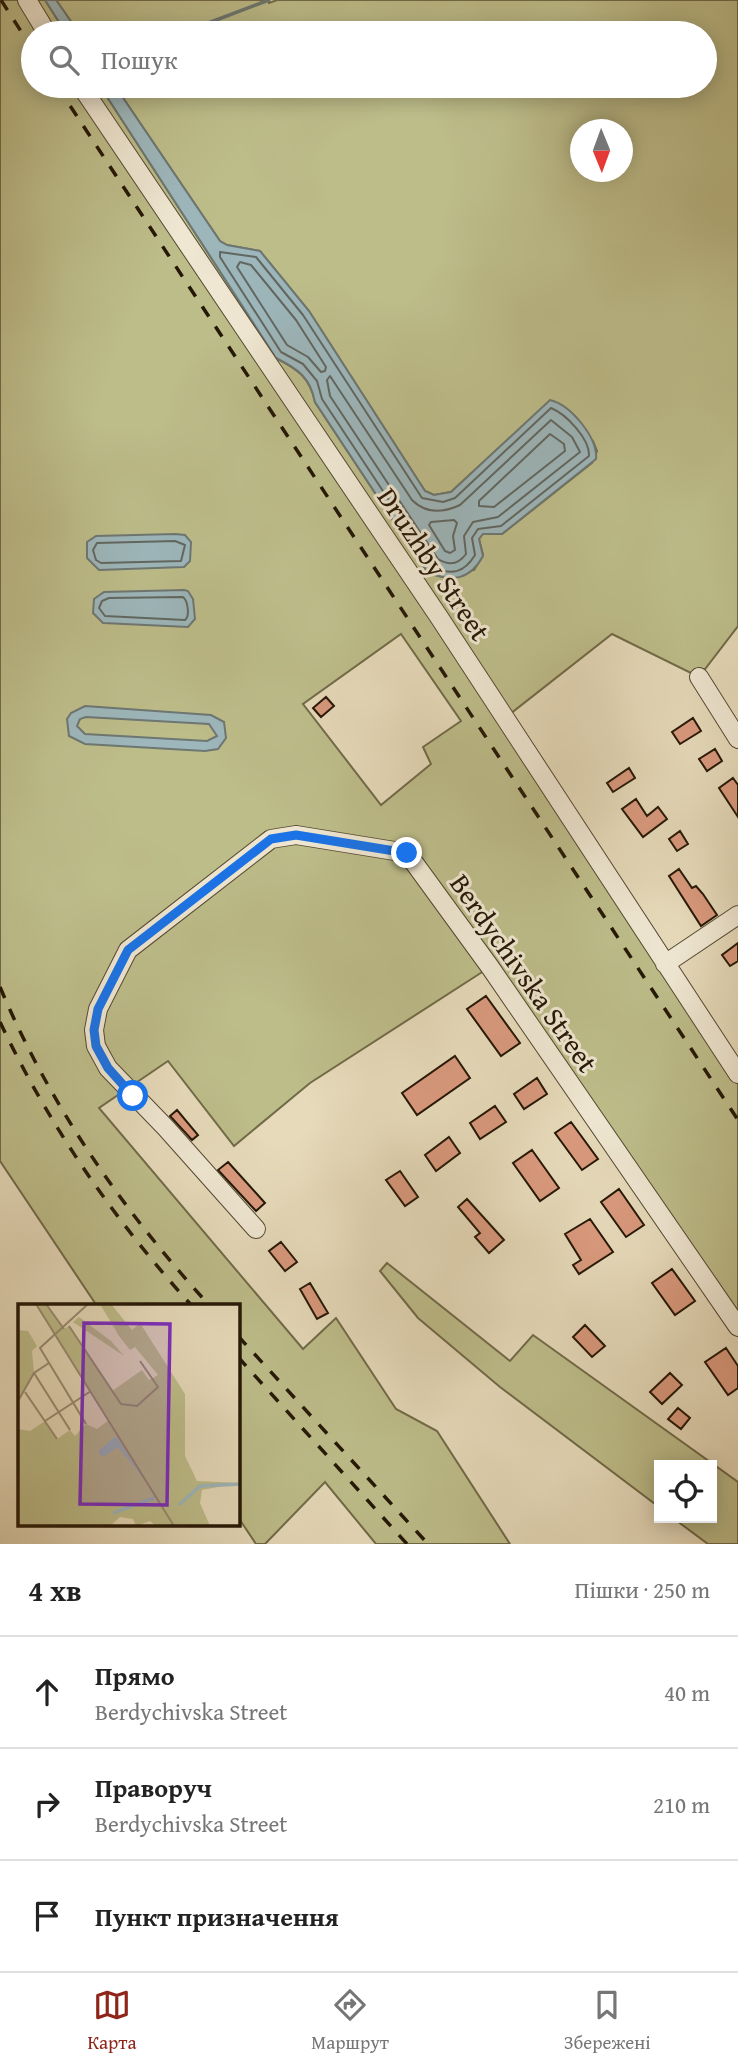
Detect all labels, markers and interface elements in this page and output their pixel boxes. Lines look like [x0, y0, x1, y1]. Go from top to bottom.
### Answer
search box [21, 21, 717, 98]
text: Пошук [101, 40, 178, 79]
icon: search [45, 41, 83, 79]
north arrow [570, 119, 633, 182]
street label: Druzhby Street [368, 479, 501, 649]
route end [391, 837, 422, 868]
street label: Berdychivska Street [440, 865, 608, 1081]
route start [117, 1080, 148, 1111]
inset map [18, 1304, 240, 1526]
map controls [654, 1460, 717, 1523]
button: locate [654, 1460, 717, 1523]
text: 4 хв [28, 1568, 82, 1612]
text: Пішки · 250 m [575, 1573, 710, 1606]
text: Прямо [95, 1656, 175, 1695]
icon: ahead [28, 1673, 66, 1711]
text: 40 m [664, 1676, 710, 1709]
text: Berdychivska Street [95, 1695, 287, 1728]
text: Праворуч [95, 1768, 212, 1807]
icon: right [28, 1785, 66, 1823]
text: 210 m [653, 1788, 710, 1821]
text: Berdychivska Street [95, 1807, 287, 1840]
icon: arrive [28, 1897, 66, 1935]
text: Пункт призначення [95, 1897, 339, 1936]
tab: Карта [87, 1986, 137, 2056]
tab: Маршрут [311, 1986, 389, 2056]
tab: Збережені [564, 1986, 651, 2056]

